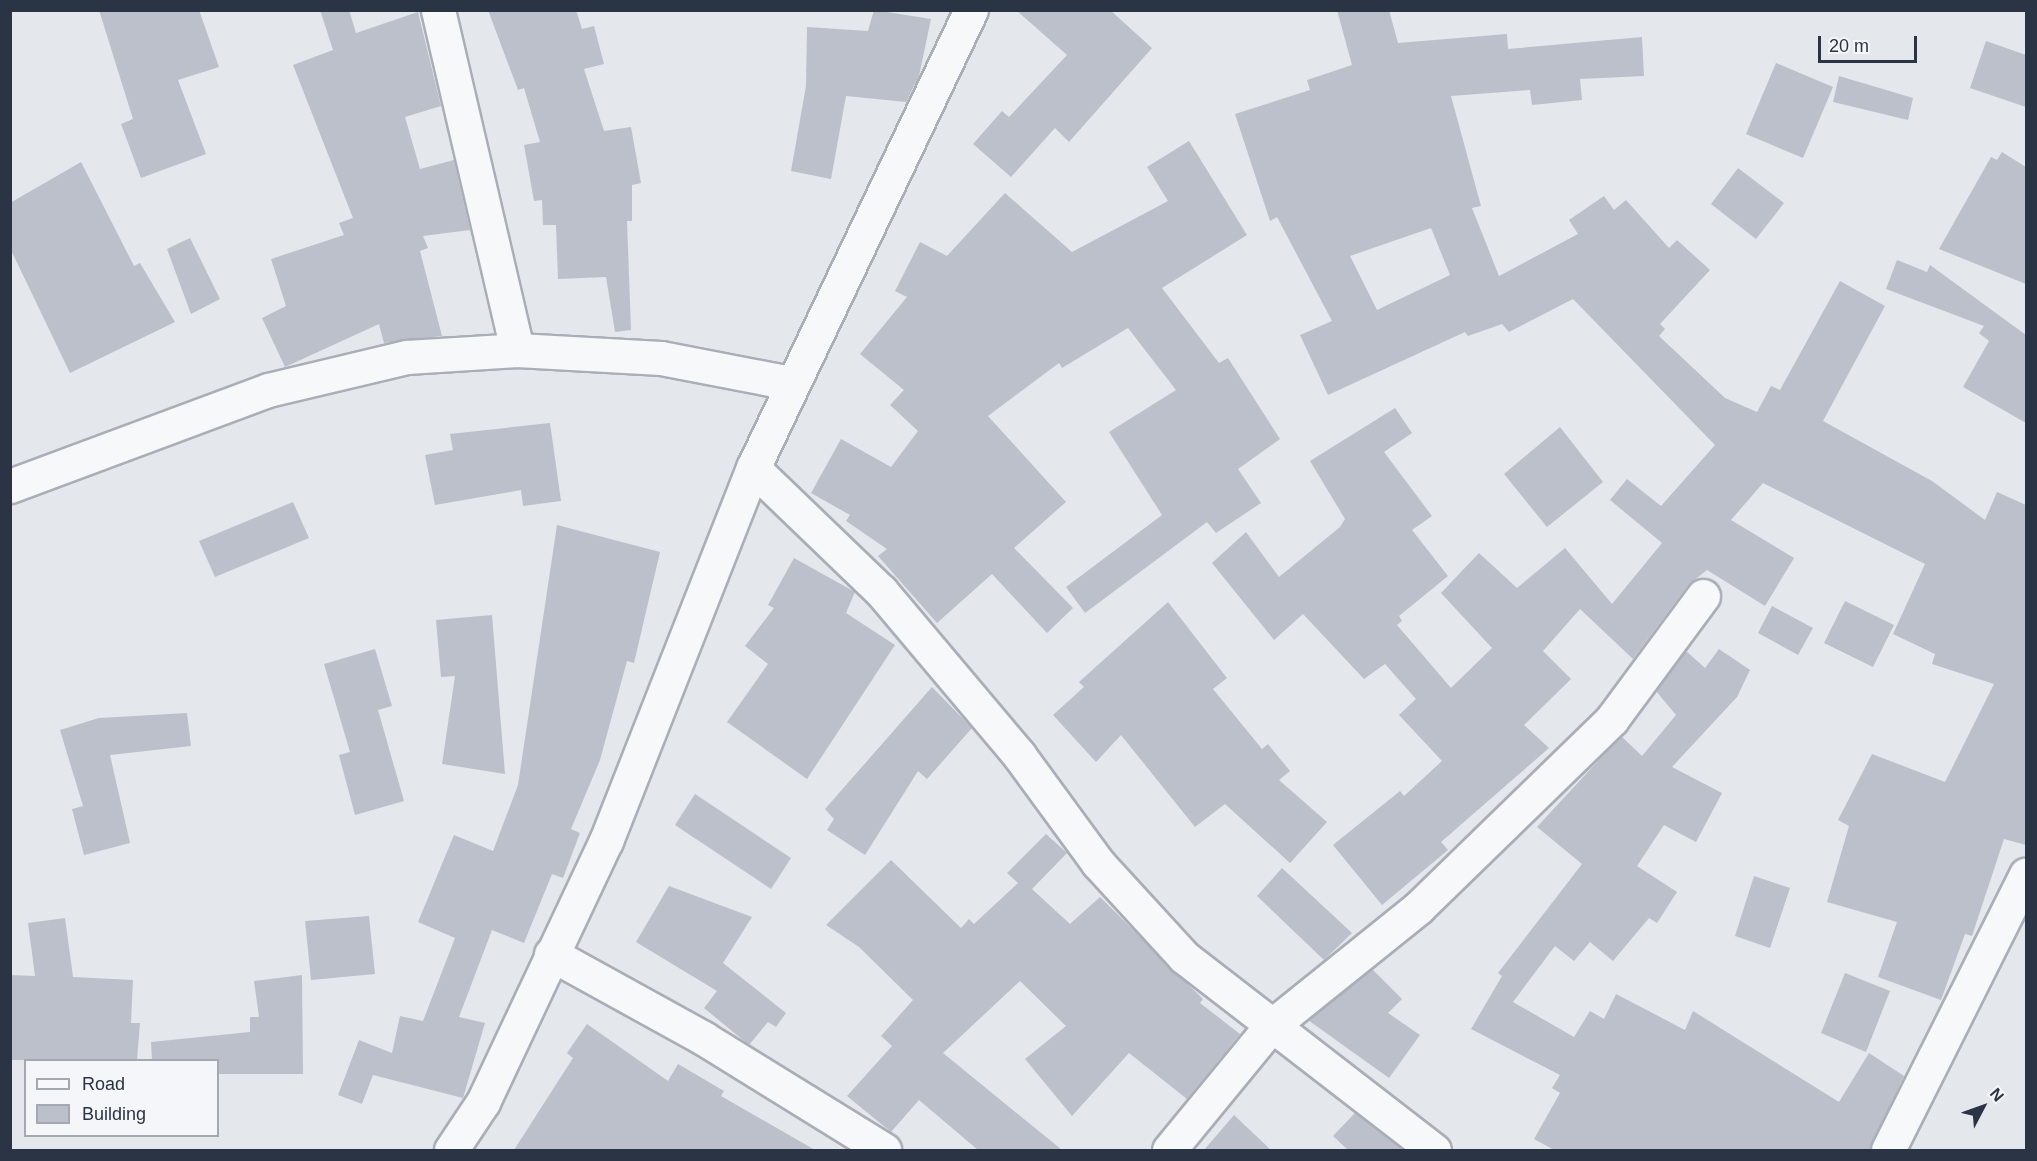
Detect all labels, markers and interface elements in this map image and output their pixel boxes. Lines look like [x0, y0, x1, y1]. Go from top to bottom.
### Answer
scale bar [1821, 24, 1920, 62]
text: 20 m [1829, 36, 1869, 56]
legend [24, 1059, 219, 1137]
text: Road [82, 1074, 125, 1094]
north arrow [1953, 1077, 2013, 1137]
text: N [1987, 1085, 2007, 1105]
text: Building [82, 1104, 146, 1124]

